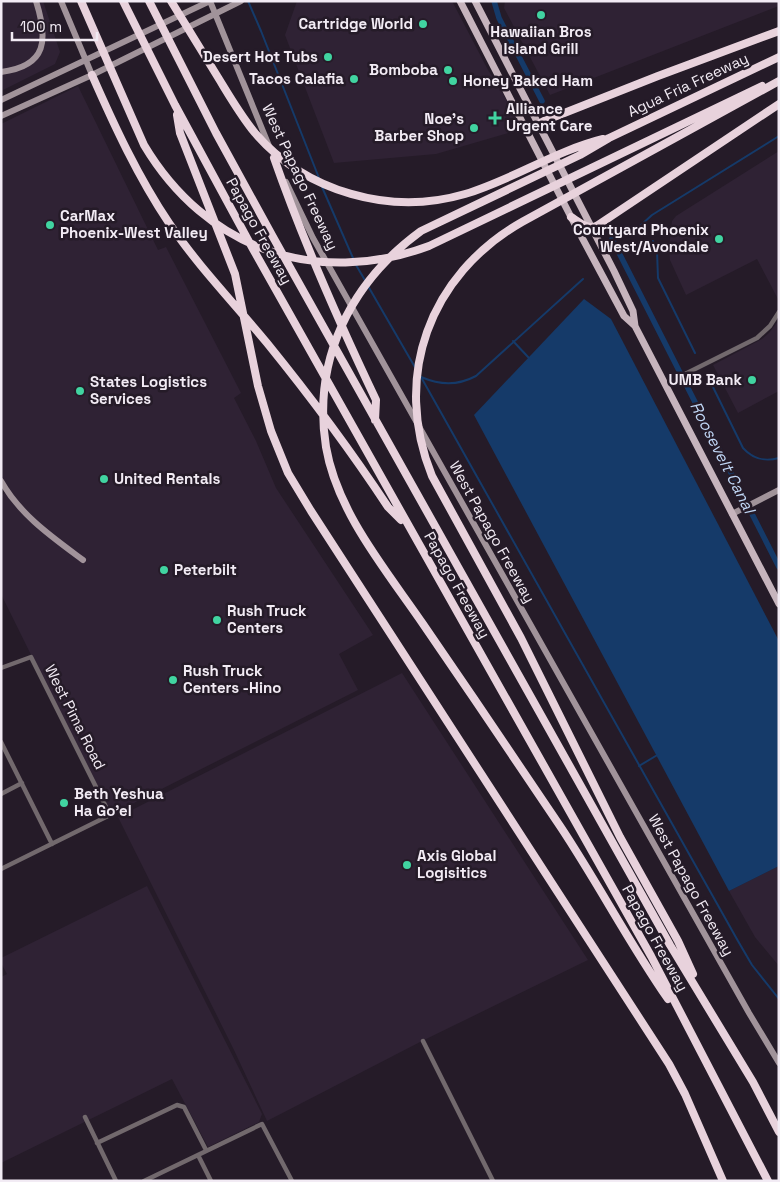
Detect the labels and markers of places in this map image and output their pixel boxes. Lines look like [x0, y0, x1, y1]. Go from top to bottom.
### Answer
marker: Hawaiian Bros Island Grill [535, 9, 547, 21]
place label: Cartridge World [298, 14, 413, 33]
marker: Cartridge World [417, 18, 429, 30]
place label: Hawaiian Bros Island Grill [490, 22, 592, 58]
place label: Desert Hot Tubs [203, 47, 318, 66]
marker: Desert Hot Tubs [322, 51, 334, 63]
place label: Bomboba [369, 60, 438, 79]
marker: Bomboba [442, 64, 454, 76]
place label: Tacos Calafia [249, 69, 344, 88]
place label: Honey Baked Ham [463, 71, 593, 90]
marker: Tacos Calafia [348, 73, 360, 85]
marker: Honey Baked Ham [447, 75, 459, 87]
place label: Alliance Urgent Care [506, 99, 593, 135]
place label: Noe's Barber Shop [374, 109, 464, 145]
marker: Alliance Urgent Care [488, 111, 502, 125]
marker: Noe's Barber Shop [468, 122, 480, 134]
place label: CarMax Phoenix-West Valley [60, 206, 208, 242]
marker: CarMax Phoenix-West Valley [44, 219, 56, 231]
place label: Courtyard Phoenix West/Avondale [573, 220, 709, 256]
marker: Courtyard Phoenix West/Avondale [713, 233, 725, 245]
place label: UMB Bank [669, 370, 743, 389]
place label: States Logistics Services [90, 372, 207, 408]
marker: UMB Bank [746, 374, 758, 386]
marker: States Logistics Services [74, 385, 86, 397]
place label: United Rentals [114, 469, 221, 488]
marker: United Rentals [98, 473, 110, 485]
place label: Peterbilt [174, 560, 237, 579]
marker: Peterbilt [158, 564, 170, 576]
place label: Rush Truck Centers [227, 601, 307, 637]
marker: Rush Truck Centers [211, 614, 223, 626]
place label: Rush Truck Centers -Hino [183, 661, 281, 697]
marker: Rush Truck Centers -Hino [167, 674, 179, 686]
place label: Beth Yeshua Ha Go'el [74, 784, 164, 820]
marker: Beth Yeshua Ha Go'el [58, 797, 70, 809]
place label: Axis Global Logisitics [417, 846, 496, 882]
marker: Axis Global Logisitics [401, 859, 413, 871]

